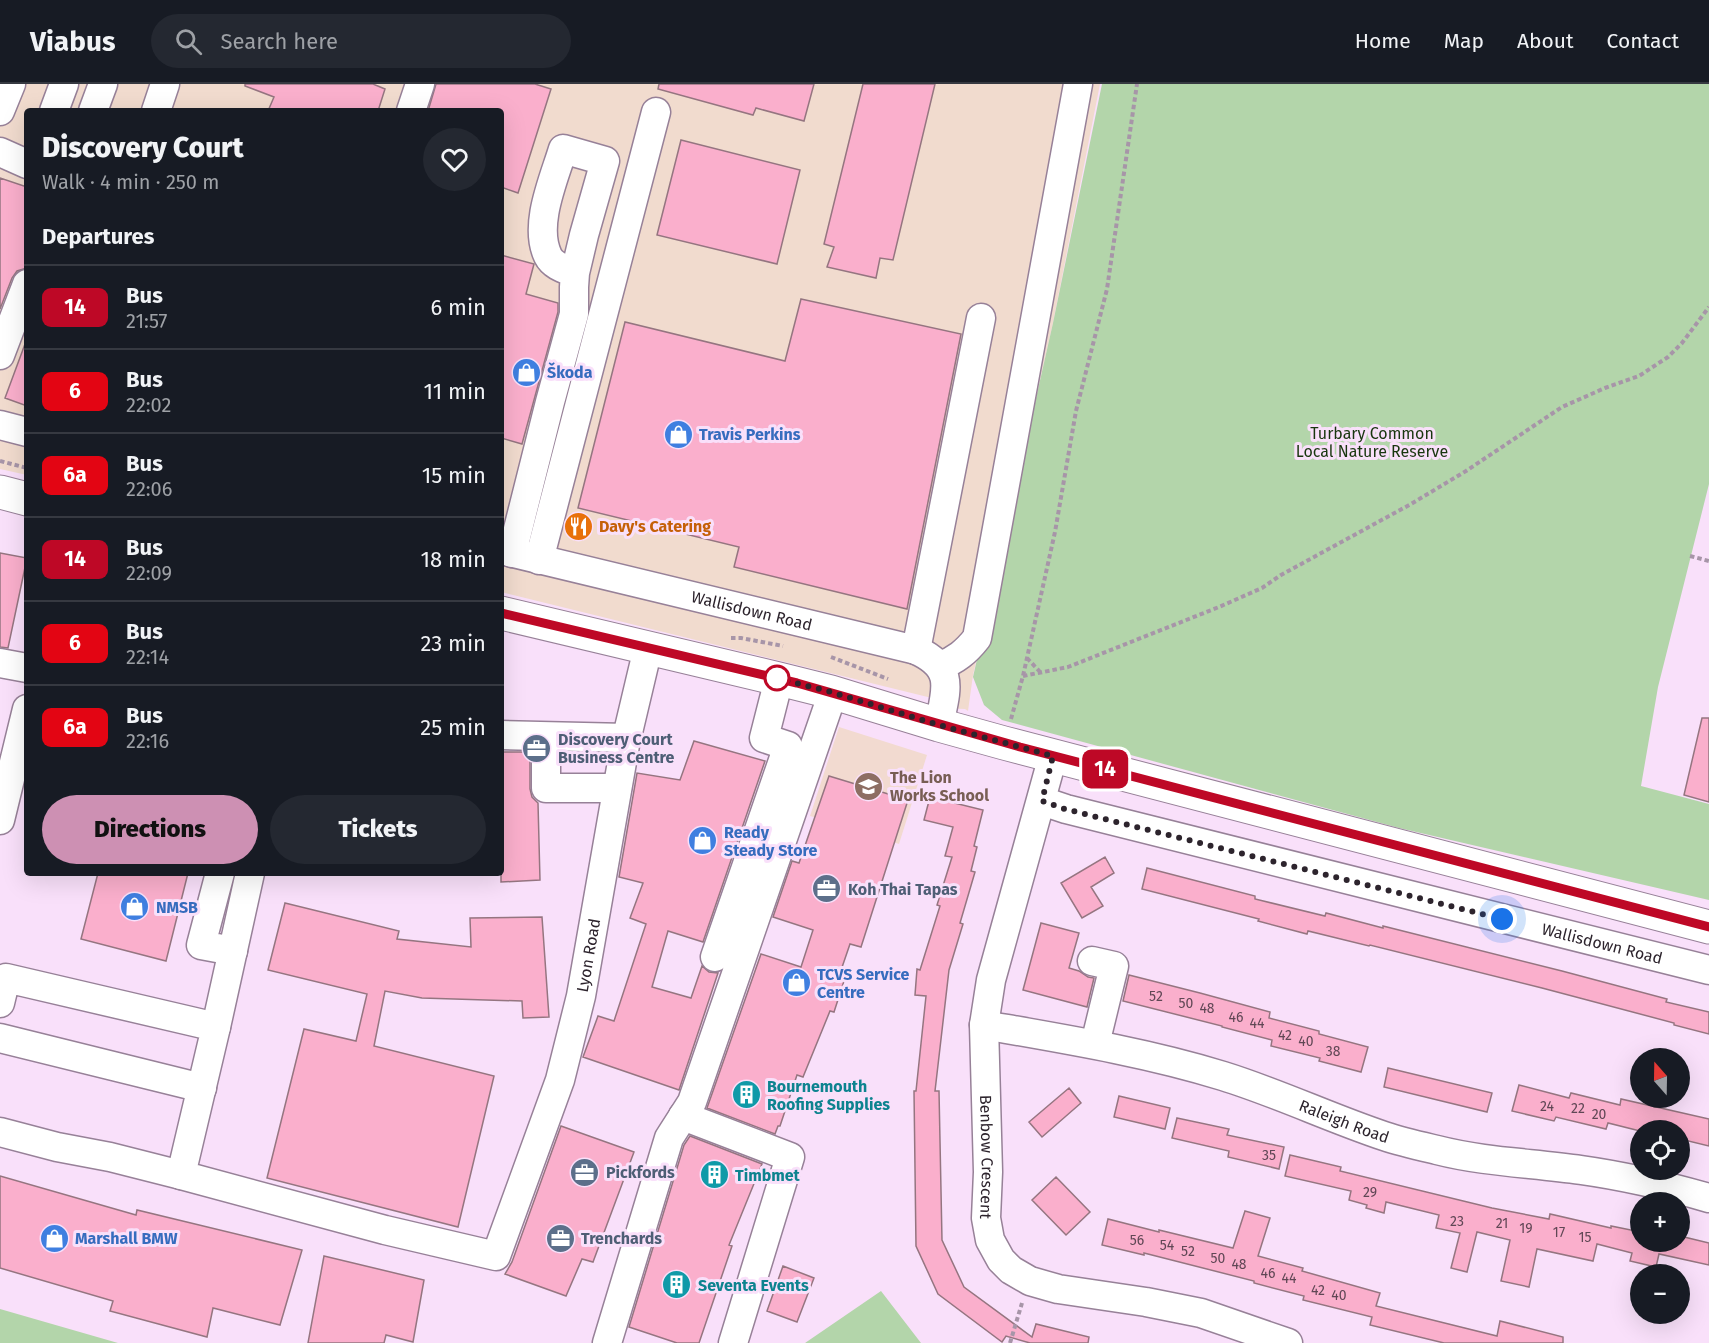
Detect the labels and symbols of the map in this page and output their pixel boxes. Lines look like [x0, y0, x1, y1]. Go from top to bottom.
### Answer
shop icon: Škoda [510, 356, 542, 388]
place label: Škoda [547, 362, 593, 382]
shop icon: Travis Perkins [662, 418, 694, 450]
park label: Turbary Common Local Nature Reserve [1296, 424, 1448, 461]
place label: Travis Perkins [699, 425, 801, 444]
restaurant icon: Davy's Catering [562, 510, 594, 542]
place label: Davy's Catering [599, 517, 711, 536]
street label: Wallisdown Road [689, 587, 814, 634]
unlabelled marker [764, 665, 790, 691]
place label: Discovery Court Business Centre [558, 730, 675, 767]
office icon: Discovery Court Business Centre [521, 732, 553, 764]
line badge: 14 [1078, 750, 1132, 788]
place label: The Lion Works School [890, 768, 989, 805]
school or university icon: The Lion Works School [853, 770, 885, 802]
place label: Ready Steady Store [724, 823, 817, 860]
shop icon: Ready Steady Store [687, 825, 719, 857]
office icon: Koh Thai Tapas [811, 873, 843, 905]
place label: Koh Thai Tapas [848, 880, 958, 899]
shop icon: NMSB [119, 891, 151, 923]
place label: NMSB [156, 898, 198, 917]
your location [1487, 904, 1517, 934]
street label: Lyon Road [572, 917, 604, 994]
street label: Wallisdown Road [1540, 919, 1664, 967]
place label: TCVS Service Centre [817, 965, 910, 1002]
shop icon: TCVS Service Centre [780, 967, 812, 999]
house number: 52 [1149, 988, 1163, 1005]
house number: 50 [1179, 995, 1194, 1012]
house number: 48 [1199, 1000, 1215, 1017]
house number: 46 [1229, 1009, 1243, 1026]
house number: 44 [1250, 1015, 1265, 1032]
house number: 42 [1278, 1027, 1292, 1044]
house number: 40 [1298, 1033, 1314, 1050]
house number: 38 [1326, 1043, 1341, 1060]
north arrow [1630, 1048, 1690, 1108]
place label: Bournemouth Roofing Supplies [767, 1077, 890, 1114]
building icon: Bournemouth Roofing Supplies [730, 1079, 762, 1111]
street label: Benbow Crescent [976, 1095, 998, 1220]
street label: Raleigh Road [1297, 1095, 1392, 1147]
house number: 24 [1540, 1098, 1555, 1115]
house number: 22 [1571, 1100, 1585, 1117]
house number: 20 [1592, 1106, 1607, 1123]
house number: 35 [1262, 1147, 1276, 1164]
office icon: Pickfords [569, 1156, 601, 1188]
building icon: Timbmet [698, 1159, 730, 1191]
place label: Pickfords [606, 1163, 675, 1182]
place label: Timbmet [735, 1166, 801, 1185]
house number: 29 [1363, 1184, 1377, 1201]
house number: 23 [1450, 1213, 1464, 1230]
house number: 21 [1496, 1215, 1508, 1232]
house number: 19 [1519, 1220, 1533, 1237]
shop icon: Marshall BMW [38, 1222, 70, 1254]
office icon: Trenchards [544, 1222, 576, 1254]
house number: 17 [1553, 1224, 1565, 1241]
place label: Marshall BMW [75, 1229, 178, 1248]
place label: Trenchards [581, 1229, 662, 1248]
house number: 15 [1578, 1229, 1592, 1246]
house number: 56 [1130, 1232, 1144, 1249]
house number: 54 [1160, 1237, 1175, 1254]
house number: 52 [1181, 1243, 1195, 1260]
house number: 50 [1211, 1250, 1226, 1267]
house number: 48 [1231, 1256, 1247, 1273]
house number: 46 [1261, 1265, 1275, 1282]
building icon: Seventa Events [661, 1269, 693, 1301]
house number: 44 [1282, 1270, 1297, 1287]
place label: Seventa Events [698, 1276, 809, 1295]
house number: 42 [1311, 1282, 1325, 1299]
house number: 40 [1331, 1287, 1347, 1304]

